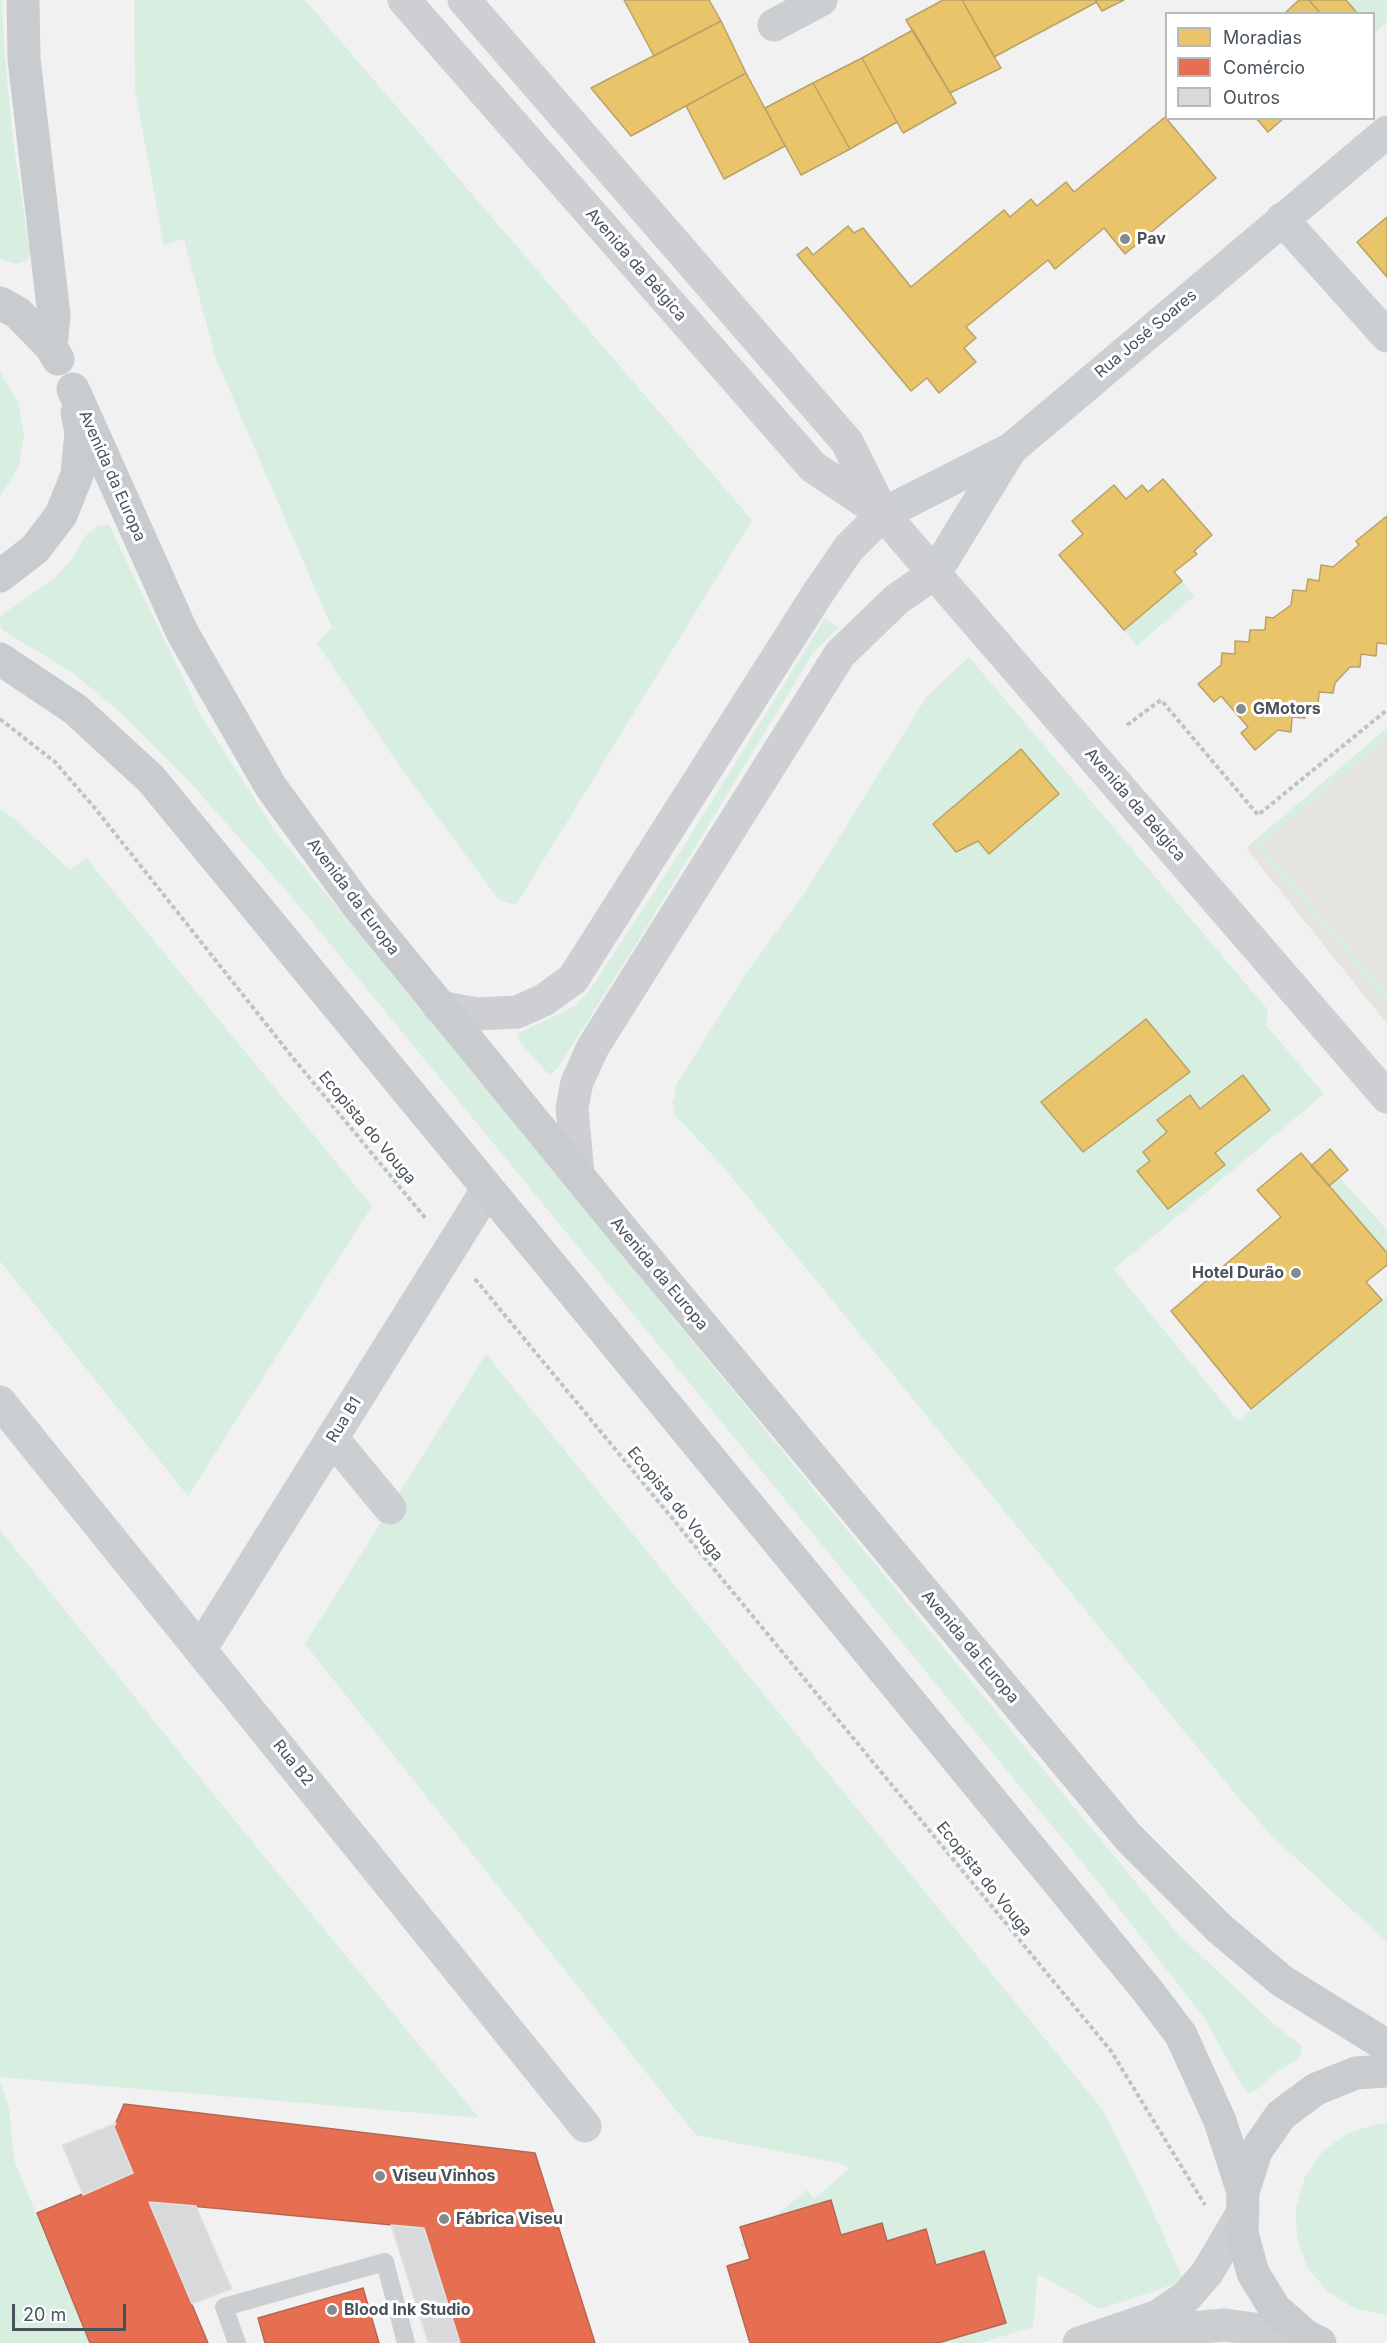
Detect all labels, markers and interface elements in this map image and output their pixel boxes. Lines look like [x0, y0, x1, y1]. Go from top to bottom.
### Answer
legend [1165, 12, 1375, 120]
text: Moradias [1223, 27, 1302, 48]
text: Comércio [1223, 57, 1305, 78]
text: Outros [1223, 87, 1280, 108]
street label: Avenida da Bélgica [582, 205, 690, 325]
place label: Pav [1137, 229, 1166, 249]
marker: Pav [1118, 232, 1132, 246]
street label: Rua José Soares [1091, 286, 1201, 382]
street label: Avenida da Europa [75, 408, 149, 544]
place label: GMotors [1253, 699, 1321, 719]
marker: GMotors [1234, 702, 1248, 716]
street label: Avenida da Bélgica [1081, 745, 1189, 865]
street label: Avenida da Europa [303, 835, 403, 959]
street label: Ecopista do Vouga [314, 1068, 420, 1188]
street label: Avenida da Europa [606, 1214, 712, 1334]
place label: Hotel Durão [1192, 1263, 1284, 1283]
marker: Hotel Durão [1289, 1266, 1303, 1280]
street label: Rua B1 [323, 1394, 365, 1446]
street label: Ecopista do Vouga [623, 1443, 727, 1565]
street label: Avenida da Europa [917, 1587, 1023, 1707]
street label: Rua B2 [269, 1736, 317, 1790]
street label: Ecopista do Vouga [932, 1818, 1036, 1940]
place label: Viseu Vinhos [392, 2166, 496, 2186]
marker: Viseu Vinhos [373, 2169, 387, 2183]
place label: Fábrica Viseu [456, 2209, 563, 2229]
marker: Fábrica Viseu [437, 2212, 451, 2226]
scale bar [15, 2292, 129, 2330]
place label: Blood Ink Studio [344, 2300, 470, 2320]
marker: Blood Ink Studio [325, 2303, 339, 2317]
text: 20 m [23, 2304, 66, 2325]

